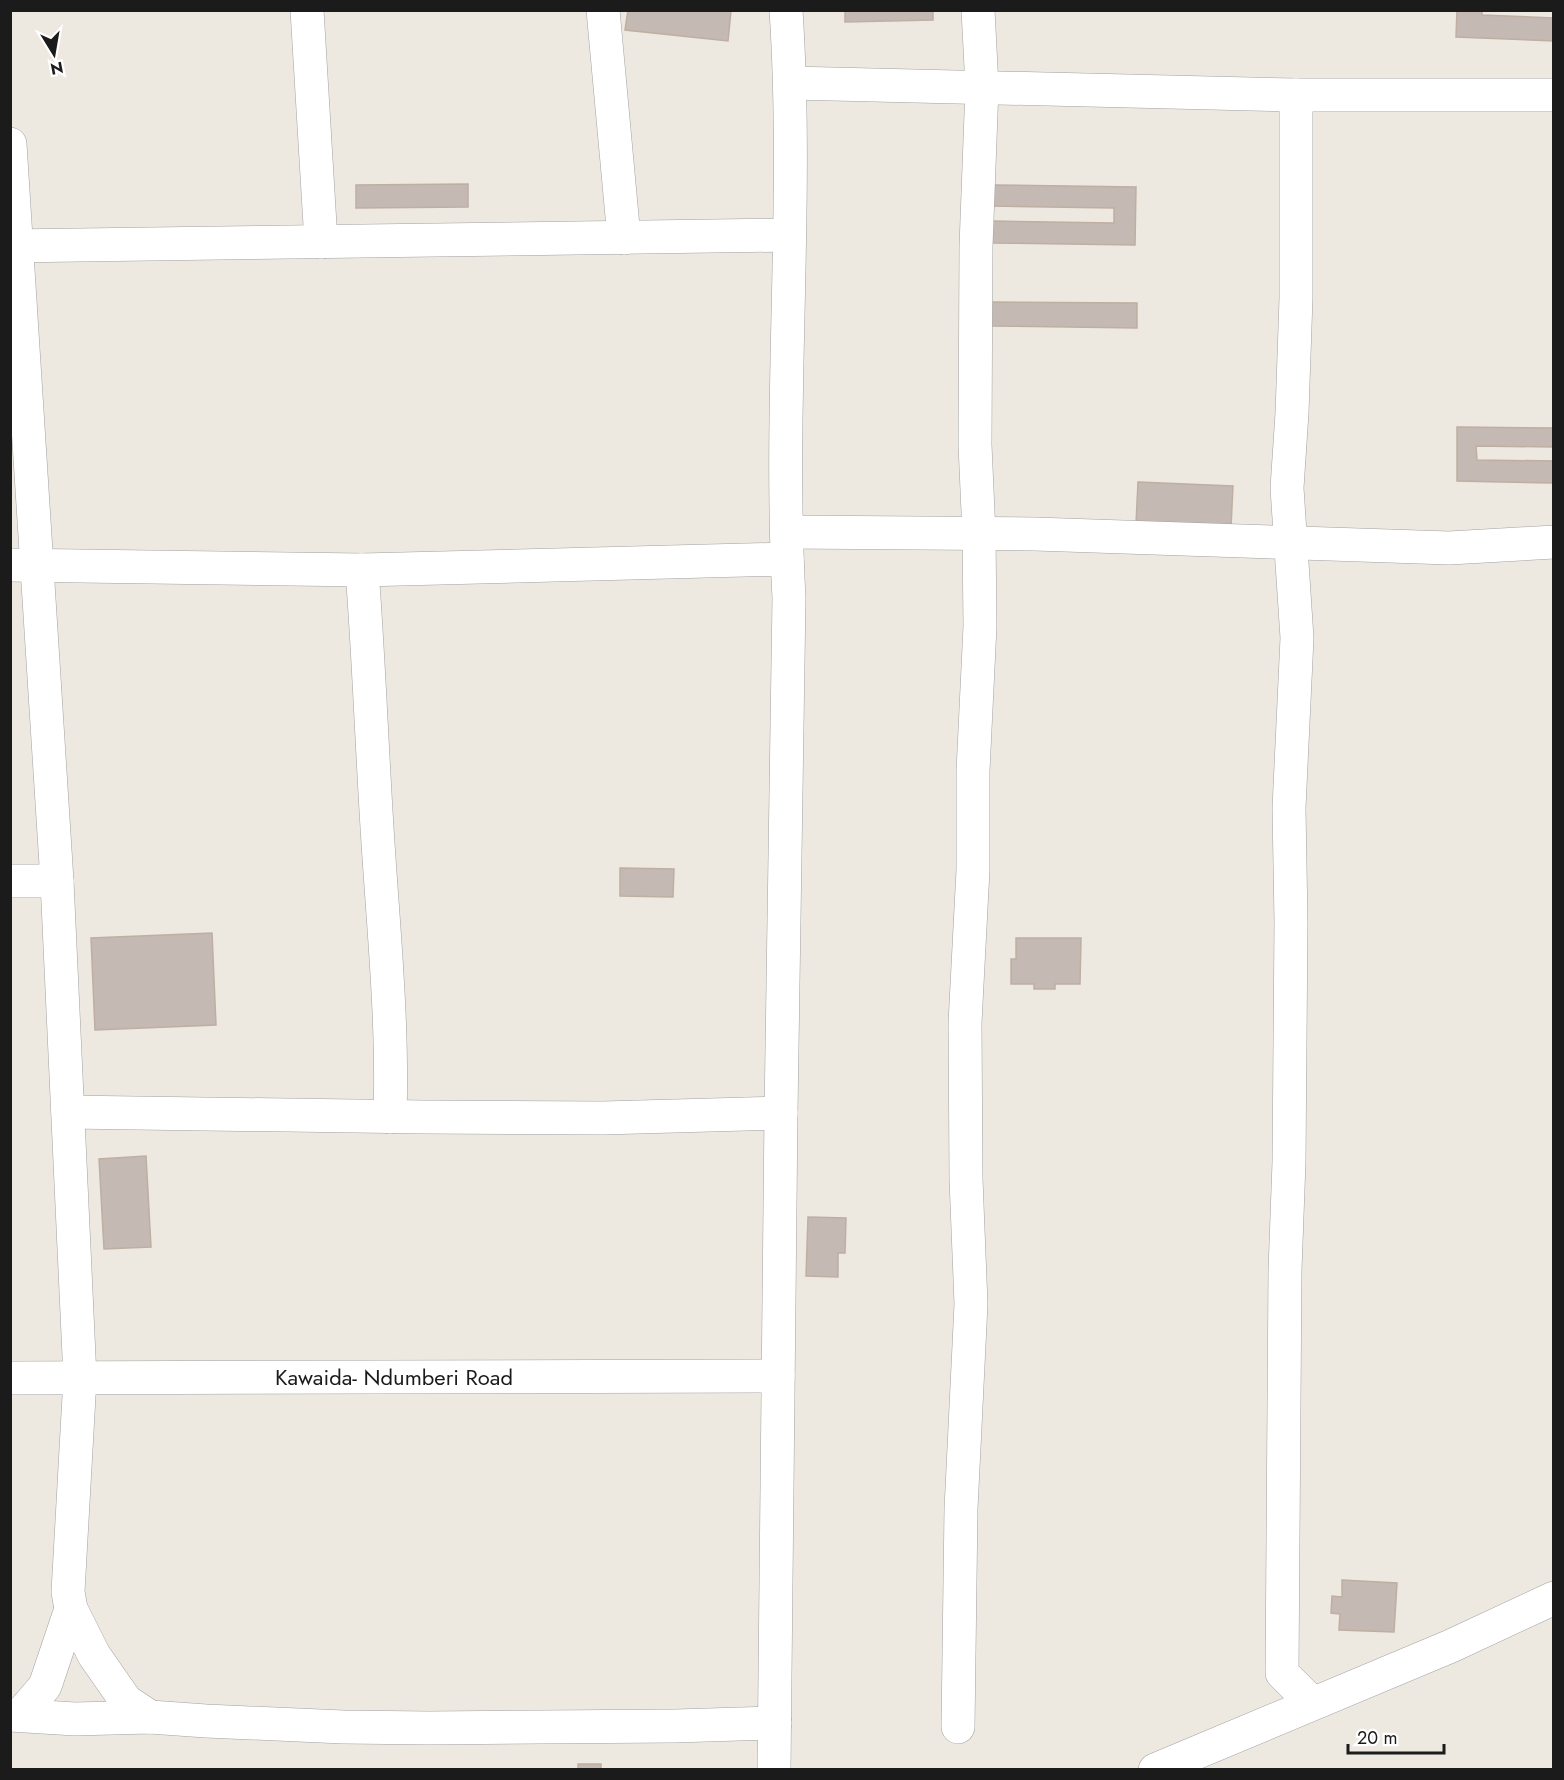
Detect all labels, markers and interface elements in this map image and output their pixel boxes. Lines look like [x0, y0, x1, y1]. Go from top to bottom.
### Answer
north arrow [24, 24, 84, 84]
text: N [48, 56, 65, 81]
street label: Kawaida- Ndumberi Road [275, 1361, 513, 1393]
scale bar [1348, 1717, 1444, 1755]
text: 20 m [1357, 1725, 1397, 1751]

